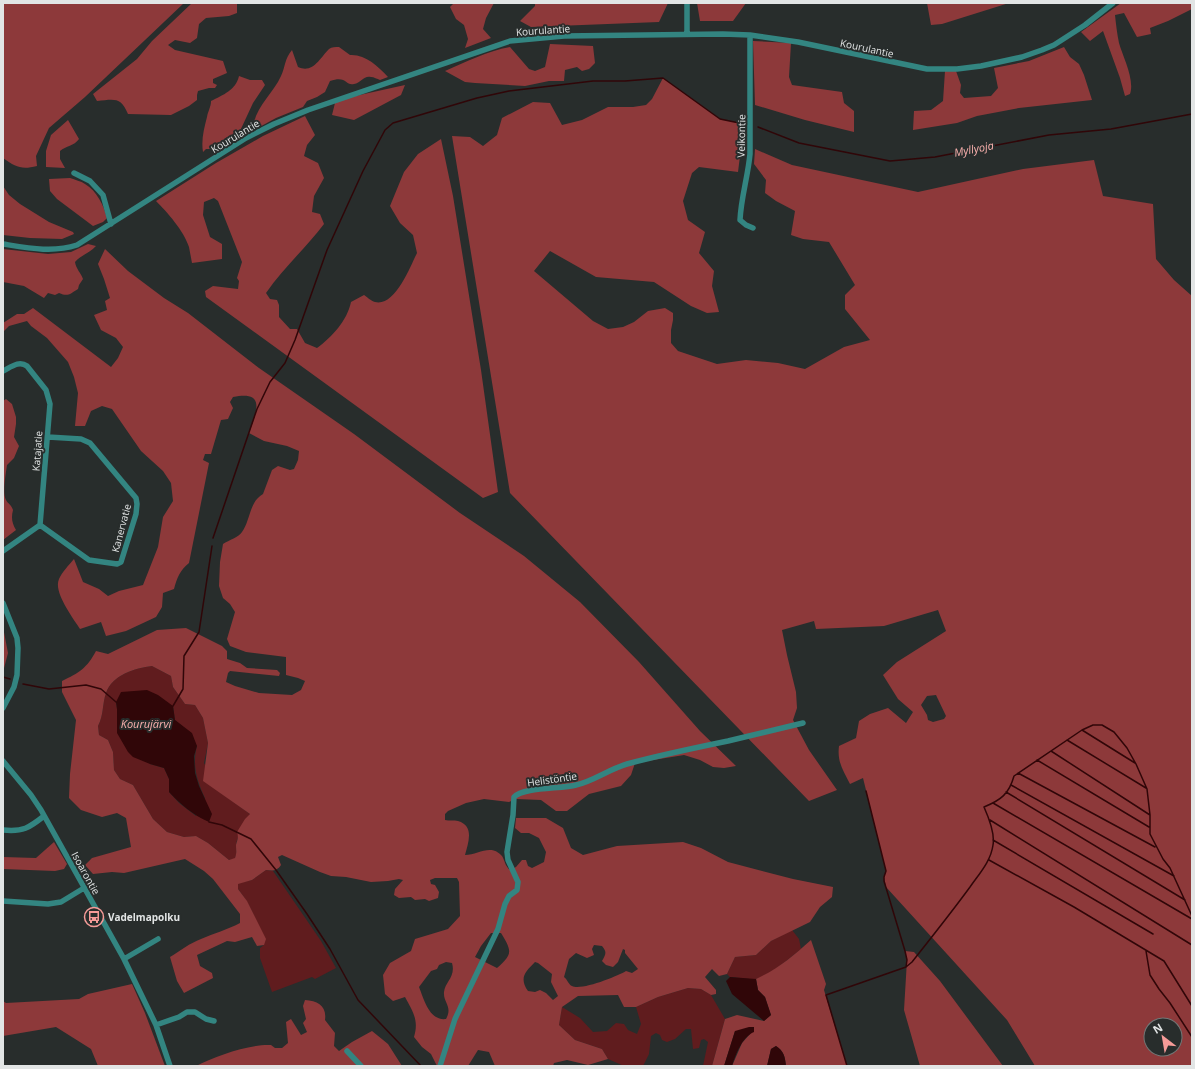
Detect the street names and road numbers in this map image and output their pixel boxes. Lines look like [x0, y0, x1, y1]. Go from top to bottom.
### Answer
street label: Kourulantie [515, 21, 571, 39]
street label: Kourulantie [839, 35, 895, 61]
street label: Veikontie [734, 114, 748, 158]
street label: Kourulantie [208, 116, 262, 156]
street label: Katajatie [29, 430, 45, 472]
street label: Kanervatie [108, 502, 134, 554]
street label: Helistöntie [526, 769, 578, 789]
street label: Isoarontie [68, 849, 104, 897]

